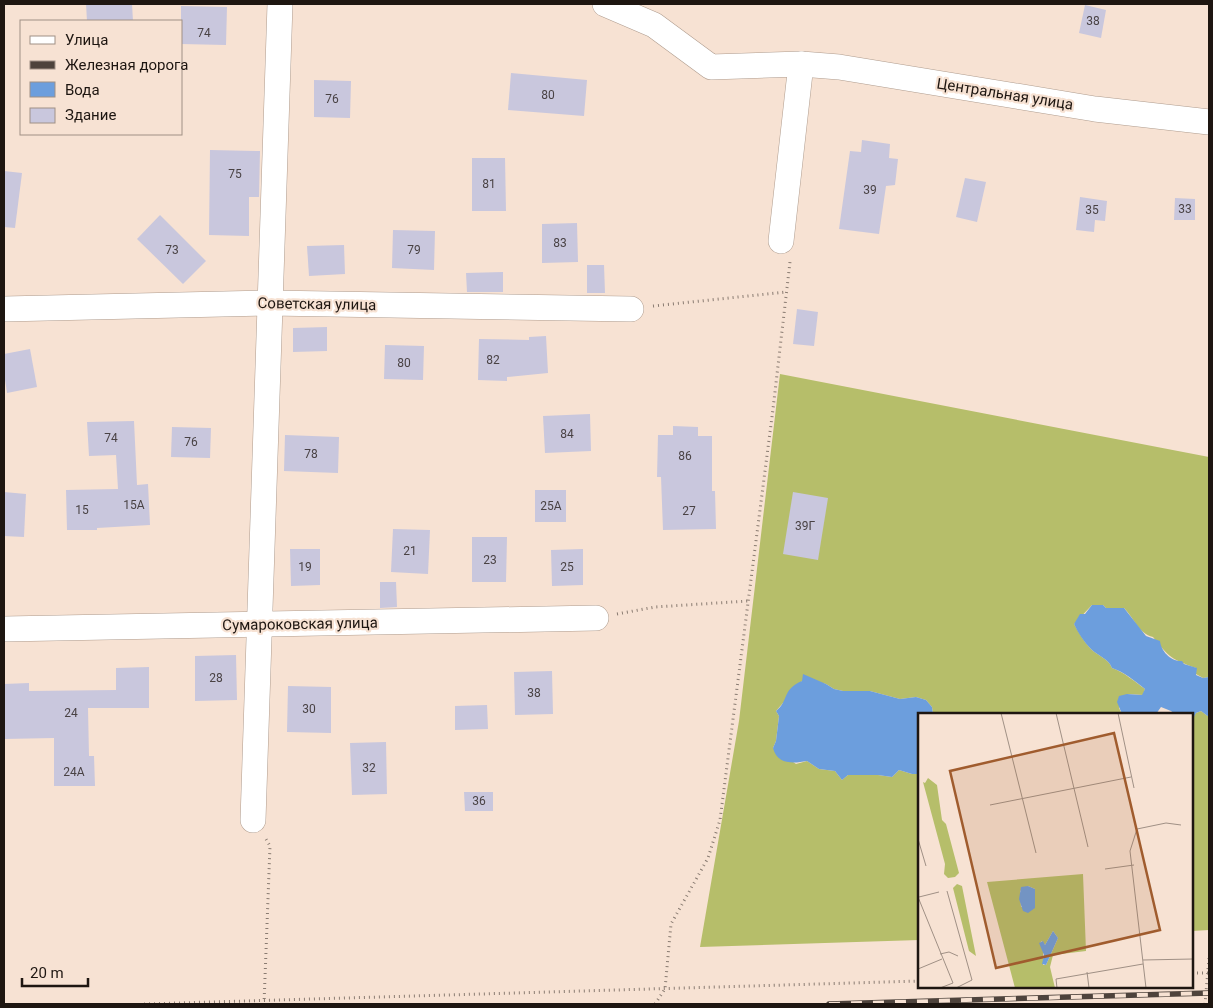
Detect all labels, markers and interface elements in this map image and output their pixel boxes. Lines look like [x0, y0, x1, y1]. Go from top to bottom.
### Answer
house number: 38 [1086, 14, 1100, 28]
legend [20, 20, 182, 135]
house number: 74 [197, 26, 211, 40]
text: Улица [65, 31, 108, 49]
text: Железная дорога [65, 56, 188, 74]
street label: Центральная улица [935, 74, 1075, 114]
text: Вода [65, 81, 100, 99]
house number: 80 [541, 88, 555, 102]
house number: 76 [325, 92, 339, 106]
text: Здание [65, 106, 116, 124]
house number: 75 [228, 167, 242, 181]
house number: 81 [482, 177, 496, 191]
house number: 39 [863, 183, 877, 197]
house number: 33 [1178, 202, 1192, 216]
house number: 35 [1085, 203, 1099, 217]
house number: 83 [553, 236, 567, 250]
house number: 73 [165, 243, 179, 257]
house number: 79 [407, 243, 421, 257]
street label: Советская улица [258, 294, 376, 314]
house number: 82 [486, 353, 500, 367]
house number: 80 [397, 356, 411, 370]
house number: 84 [560, 427, 574, 441]
house number: 74 [104, 431, 118, 445]
house number: 76 [184, 435, 198, 449]
house number: 78 [304, 447, 318, 461]
house number: 86 [678, 449, 692, 463]
house number: 15А [123, 498, 145, 512]
house number: 25А [540, 499, 562, 513]
house number: 15 [75, 503, 89, 517]
house number: 27 [682, 504, 696, 518]
house number: 39Г [795, 519, 815, 533]
house number: 21 [403, 544, 417, 558]
house number: 23 [483, 553, 497, 567]
house number: 19 [298, 560, 312, 574]
house number: 25 [560, 560, 574, 574]
street label: Сумароковская улица [222, 614, 378, 634]
house number: 28 [209, 671, 223, 685]
house number: 38 [527, 686, 541, 700]
house number: 30 [302, 702, 316, 716]
house number: 24 [64, 706, 78, 720]
inset map [918, 713, 1193, 988]
house number: 32 [362, 761, 376, 775]
house number: 24А [63, 765, 85, 779]
house number: 36 [472, 794, 486, 808]
scale bar [22, 956, 89, 988]
text: 20 m [30, 964, 64, 982]

